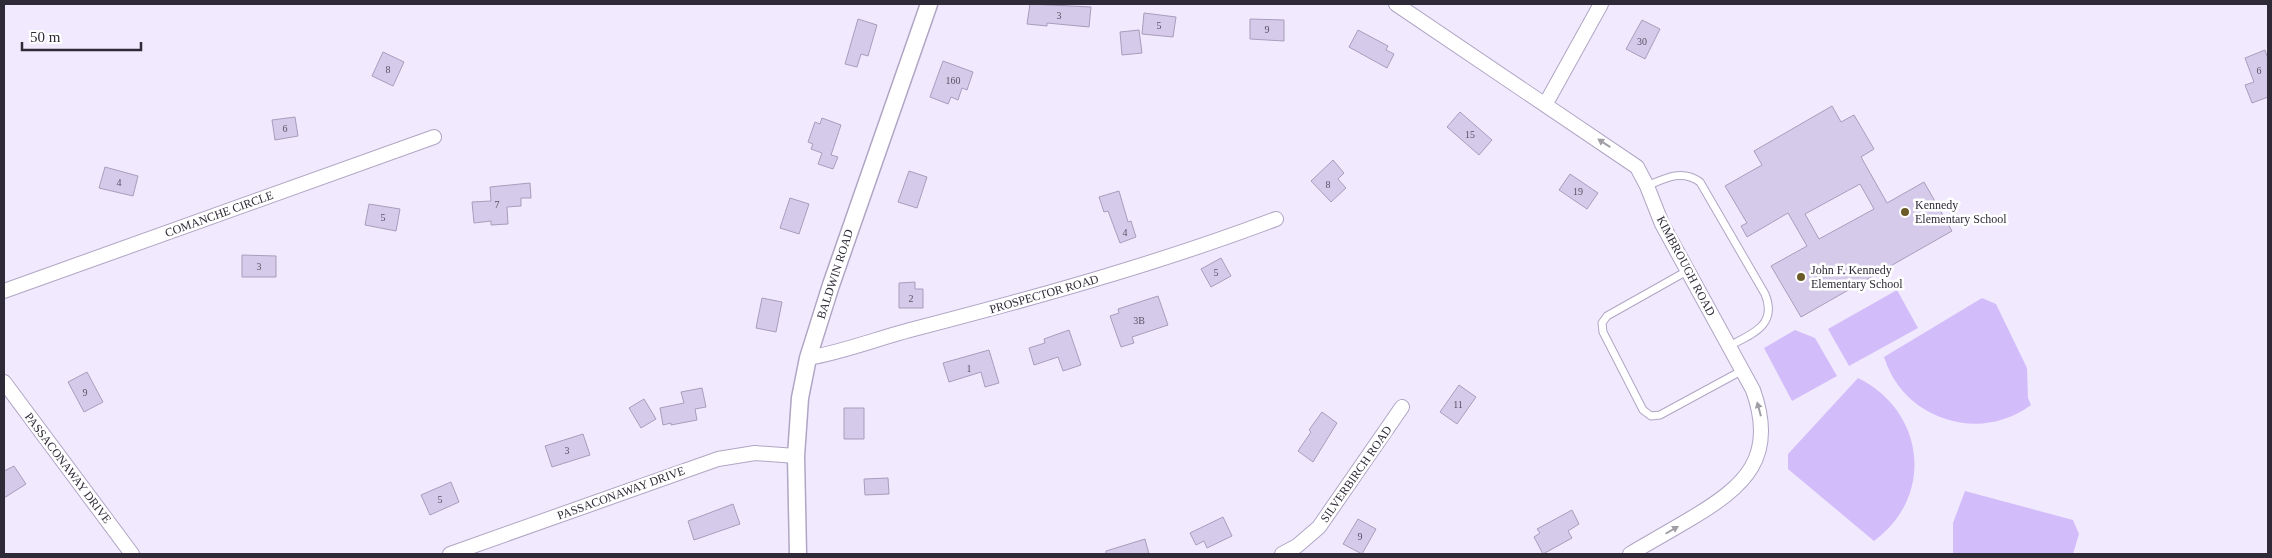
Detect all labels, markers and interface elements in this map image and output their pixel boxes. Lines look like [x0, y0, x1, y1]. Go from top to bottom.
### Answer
house number: 3 [1057, 10, 1062, 21]
scale bar [22, 20, 141, 52]
house number: 5 [1157, 20, 1162, 31]
house number: 9 [1265, 24, 1270, 35]
text: 50 m [30, 29, 61, 45]
house number: 30 [1637, 36, 1647, 47]
house number: 8 [386, 64, 391, 75]
house number: 6 [2257, 65, 2262, 76]
house number: 160 [946, 75, 961, 86]
house number: 6 [283, 123, 288, 134]
house number: 15 [1465, 129, 1475, 140]
one-way arrow [1597, 138, 1611, 148]
house number: 4 [117, 177, 122, 188]
house number: 8 [1326, 179, 1331, 190]
house number: 19 [1573, 186, 1583, 197]
street label: COMANCHE CIRCLE [163, 188, 275, 240]
place label: Kennedy Elementary School [1915, 198, 2007, 226]
house number: 7 [495, 199, 500, 210]
marker: Kennedy Elementary School [1899, 206, 1911, 218]
house number: 5 [381, 212, 386, 223]
street label: KIMBROUGH ROAD [1654, 214, 1718, 319]
street label: BALDWIN ROAD [814, 227, 856, 321]
house number: 4 [1123, 227, 1128, 238]
house number: 3 [257, 261, 262, 272]
place label: John F. Kennedy Elementary School [1811, 263, 1903, 291]
house number: 5 [1214, 267, 1219, 278]
marker: John F. Kennedy Elementary School [1795, 271, 1807, 283]
street label: PROSPECTOR ROAD [988, 272, 1100, 316]
house number: 2 [909, 293, 914, 304]
house number: 3B [1133, 315, 1145, 326]
house number: 1 [967, 363, 972, 374]
house number: 9 [83, 387, 88, 398]
house number: 11 [1453, 399, 1463, 410]
one-way arrow [1755, 401, 1763, 417]
street label: PASSACONAWAY DRIVE [22, 410, 114, 526]
street label: SILVERBIRCH ROAD [1317, 423, 1395, 525]
house number: 3 [565, 445, 570, 456]
street label: PASSACONAWAY DRIVE [555, 463, 687, 523]
house number: 5 [438, 494, 443, 505]
one-way arrow [1666, 525, 1679, 534]
house number: 9 [1358, 531, 1363, 542]

